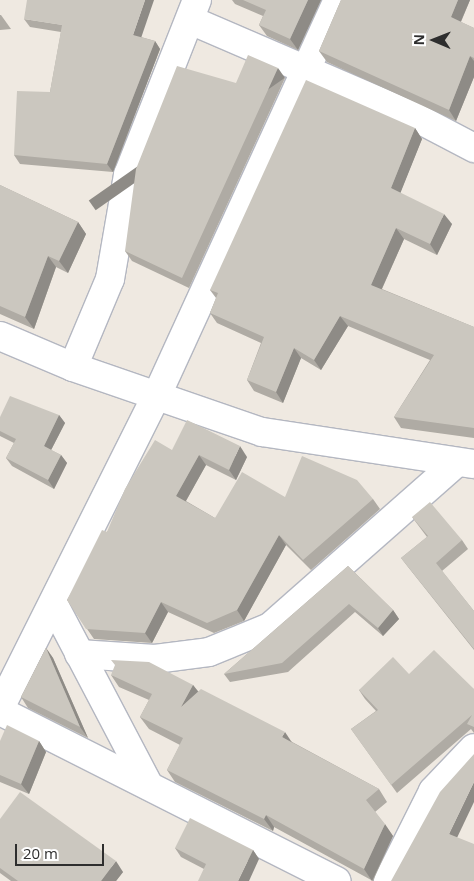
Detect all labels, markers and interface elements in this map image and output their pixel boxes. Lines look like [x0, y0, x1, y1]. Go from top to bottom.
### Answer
north arrow [409, 15, 459, 65]
text: N [409, 34, 428, 46]
scale bar [18, 834, 106, 866]
text: 20 m [23, 843, 58, 863]

